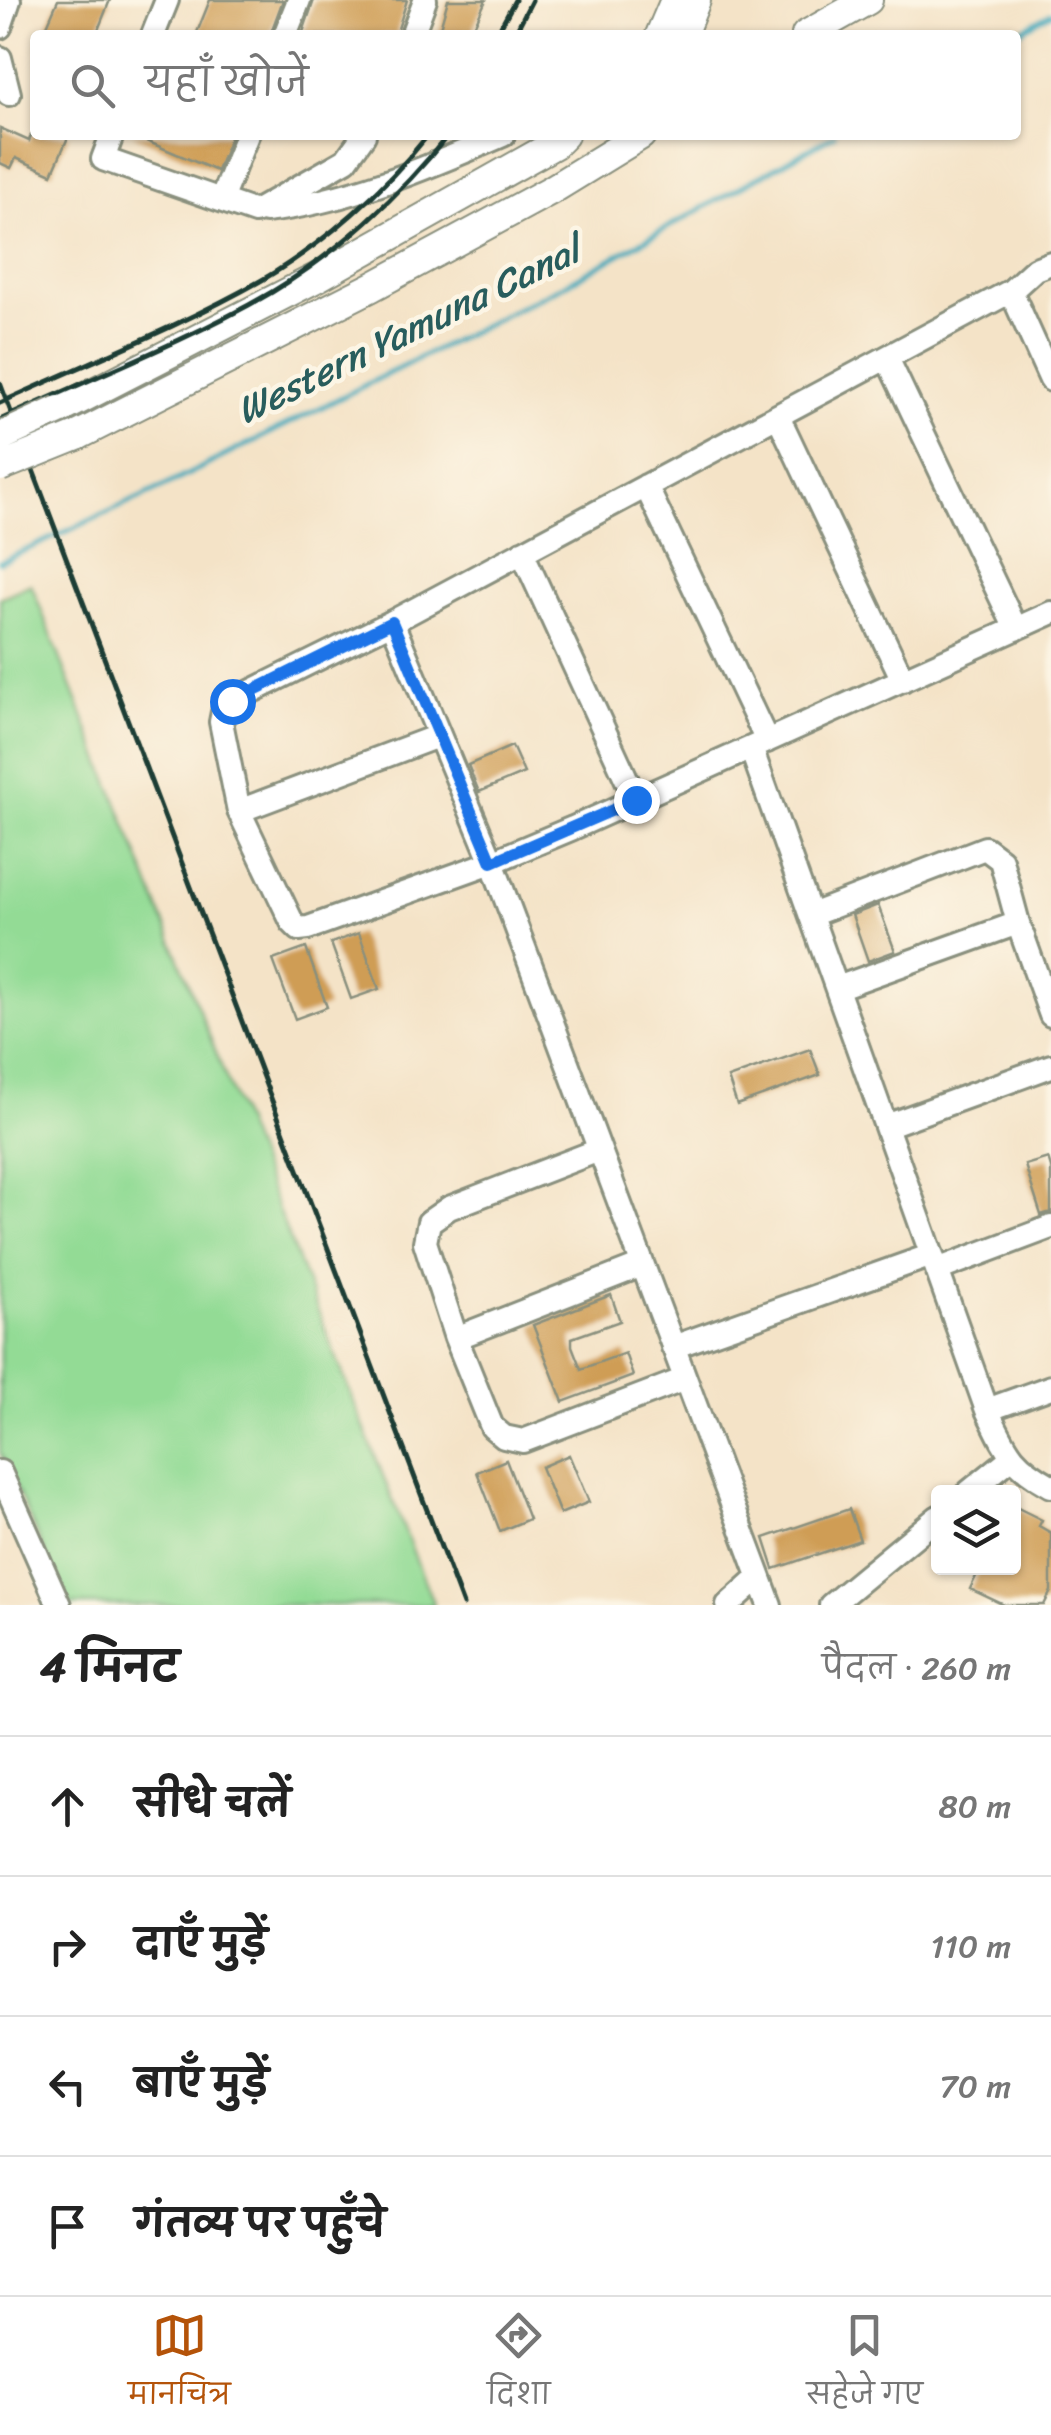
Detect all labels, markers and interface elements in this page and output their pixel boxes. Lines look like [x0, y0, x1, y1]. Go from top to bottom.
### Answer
search box [30, 30, 1021, 140]
text: यहाँ खोजें [145, 49, 308, 116]
icon: search [65, 58, 120, 113]
water label: Western Yamuna Canal [224, 214, 600, 443]
route start [210, 679, 256, 725]
route end [614, 778, 660, 824]
map controls [931, 1485, 1021, 1575]
button: layers [931, 1485, 1021, 1575]
text: 4 मिनट [40, 1630, 179, 1704]
text: पैदल · 260 m [822, 1640, 1011, 1697]
text: सीधे चलें [135, 1770, 291, 1837]
text: 80 m [939, 1778, 1011, 1835]
icon: ahead [40, 1779, 95, 1834]
text: दाएँ मुड़ें [135, 1910, 267, 1977]
text: 110 m [930, 1918, 1011, 1975]
icon: right [40, 1919, 95, 1974]
text: बाएँ मुड़ें [135, 2050, 269, 2117]
text: 70 m [940, 2058, 1011, 2115]
icon: left [40, 2059, 95, 2114]
text: गंतव्य पर पहुँचे [135, 2190, 386, 2257]
icon: arrive [40, 2199, 95, 2254]
tab: मानचित्र [128, 2308, 231, 2425]
tab: दिशा [487, 2308, 550, 2425]
tab: सहेजे गए [807, 2308, 923, 2425]

